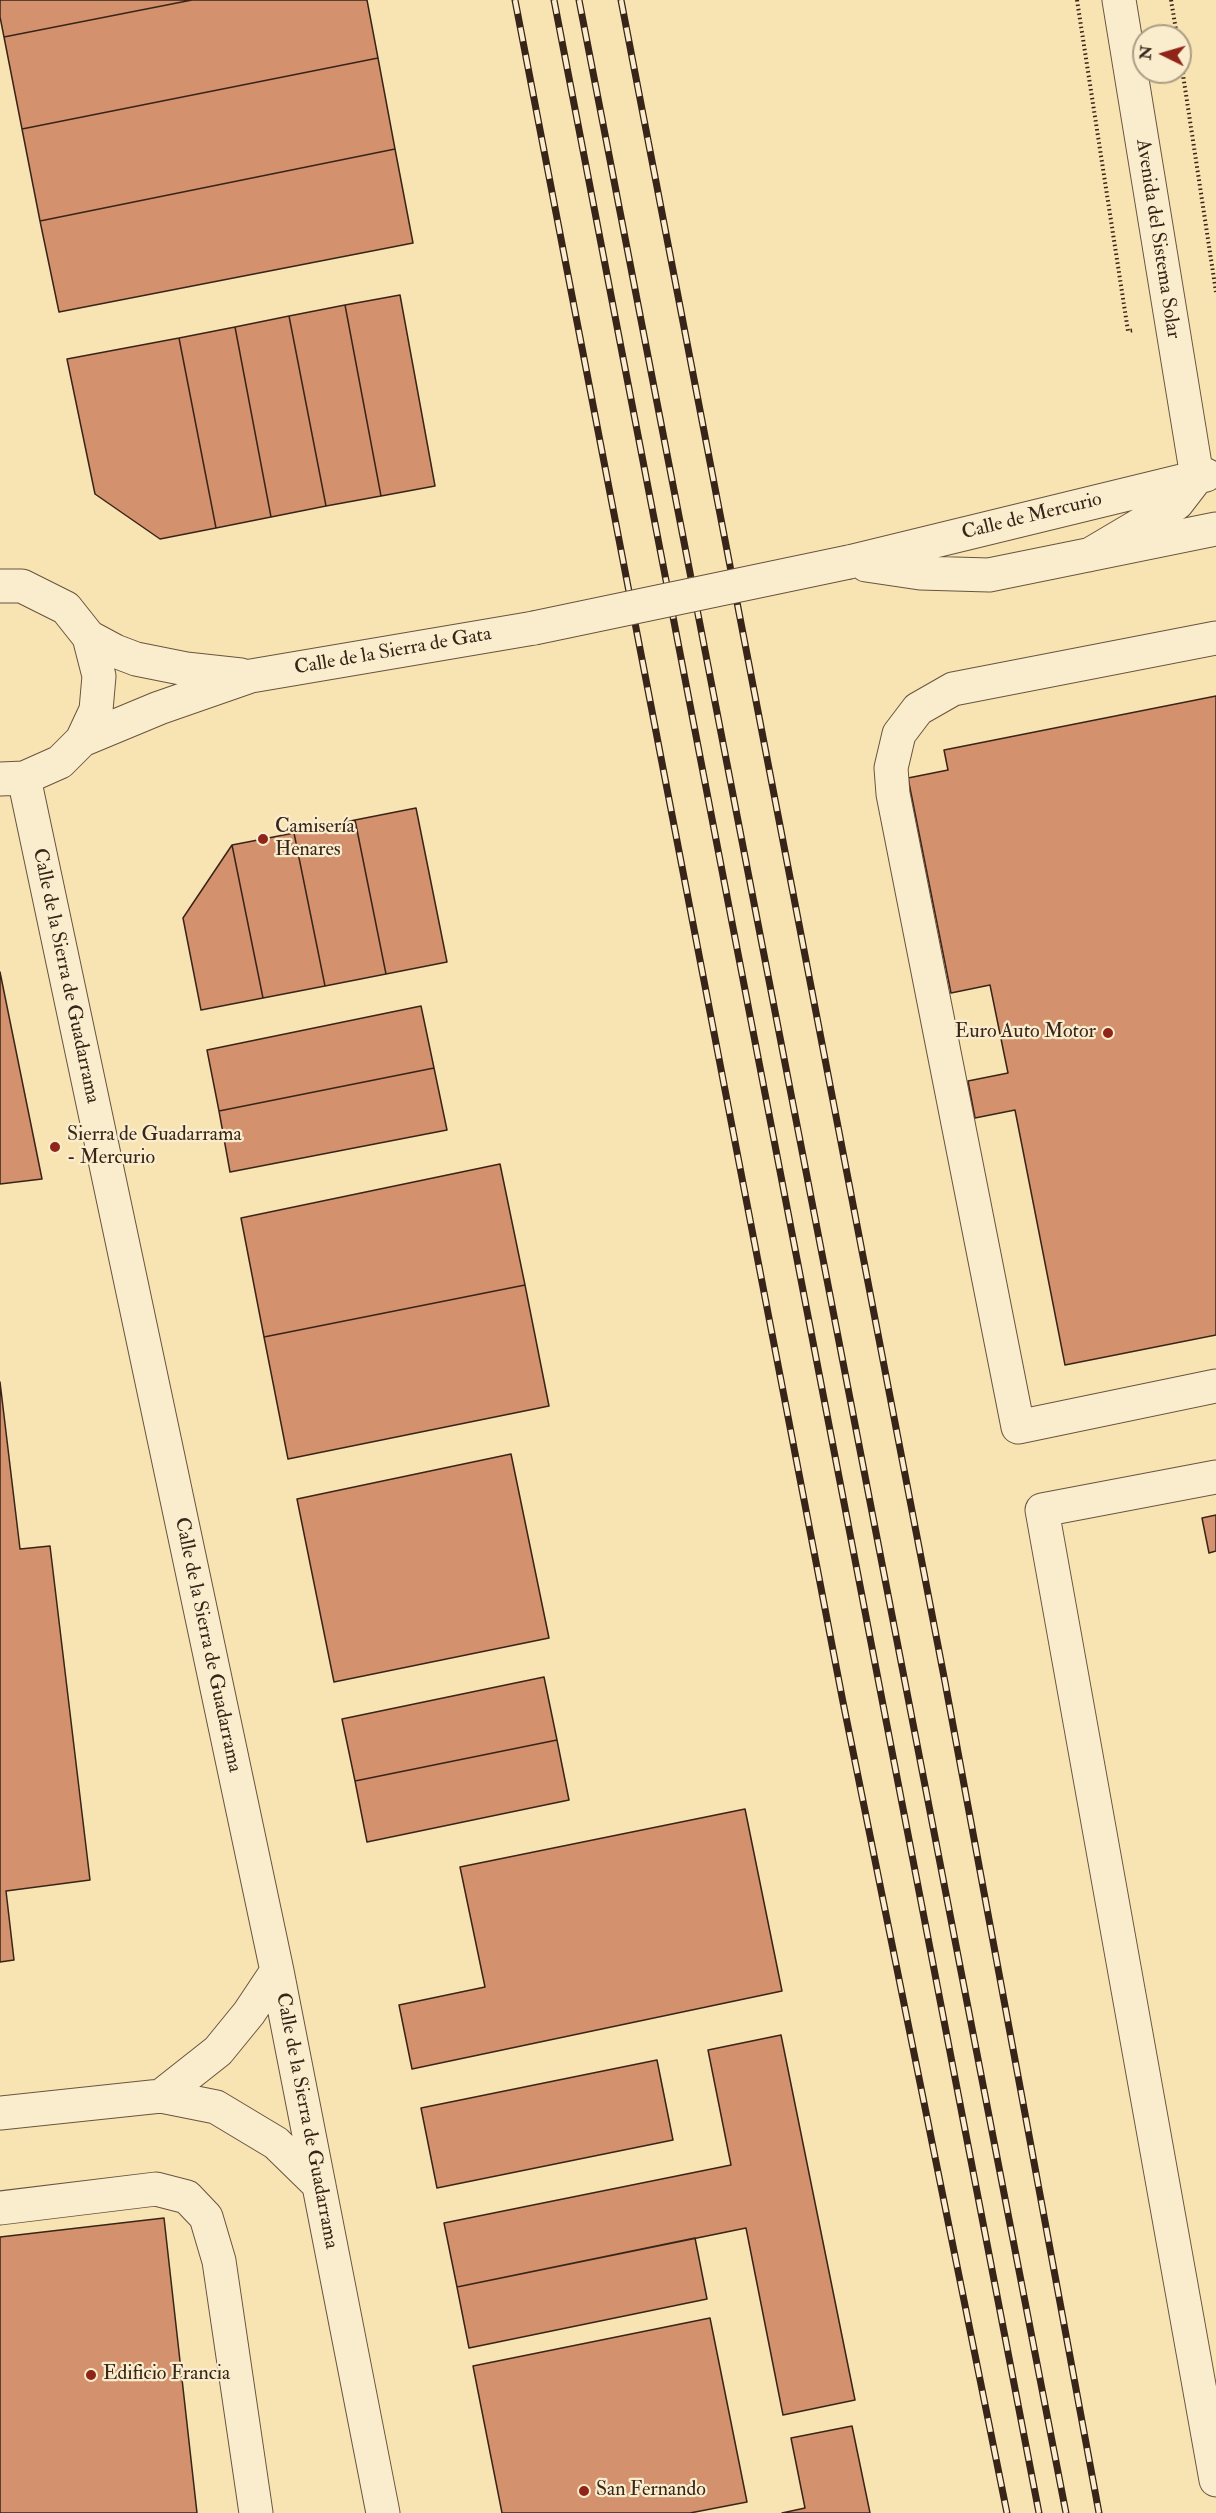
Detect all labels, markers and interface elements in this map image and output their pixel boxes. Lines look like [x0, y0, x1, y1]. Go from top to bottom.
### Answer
north arrow [1132, 24, 1192, 84]
text: N [1135, 45, 1157, 61]
street label: Avenida del Sistema Solar [1129, 137, 1185, 341]
street label: Calle de Mercurio [960, 488, 1104, 546]
street label: Calle de la Sierra de Gata [293, 623, 493, 681]
place label: Camisería Henares [275, 816, 355, 863]
marker: Camisería Henares [256, 832, 270, 846]
street label: Calle de la Sierra de Guadarrama [26, 846, 104, 1106]
place label: Euro Auto Motor [955, 1021, 1096, 1045]
marker: Euro Auto Motor [1101, 1026, 1115, 1040]
place label: Sierra de Guadarrama - Mercurio [67, 1124, 242, 1171]
marker: Sierra de Guadarrama - Mercurio [48, 1140, 62, 1154]
street label: Calle de la Sierra de Guadarrama [168, 1515, 246, 1775]
street label: Calle de la Sierra de Guadarrama [269, 1991, 343, 2251]
place label: Edificio Francia [103, 2363, 230, 2387]
marker: Edificio Francia [84, 2368, 98, 2382]
place label: San Fernando [596, 2479, 706, 2503]
marker: San Fernando [577, 2484, 591, 2498]

